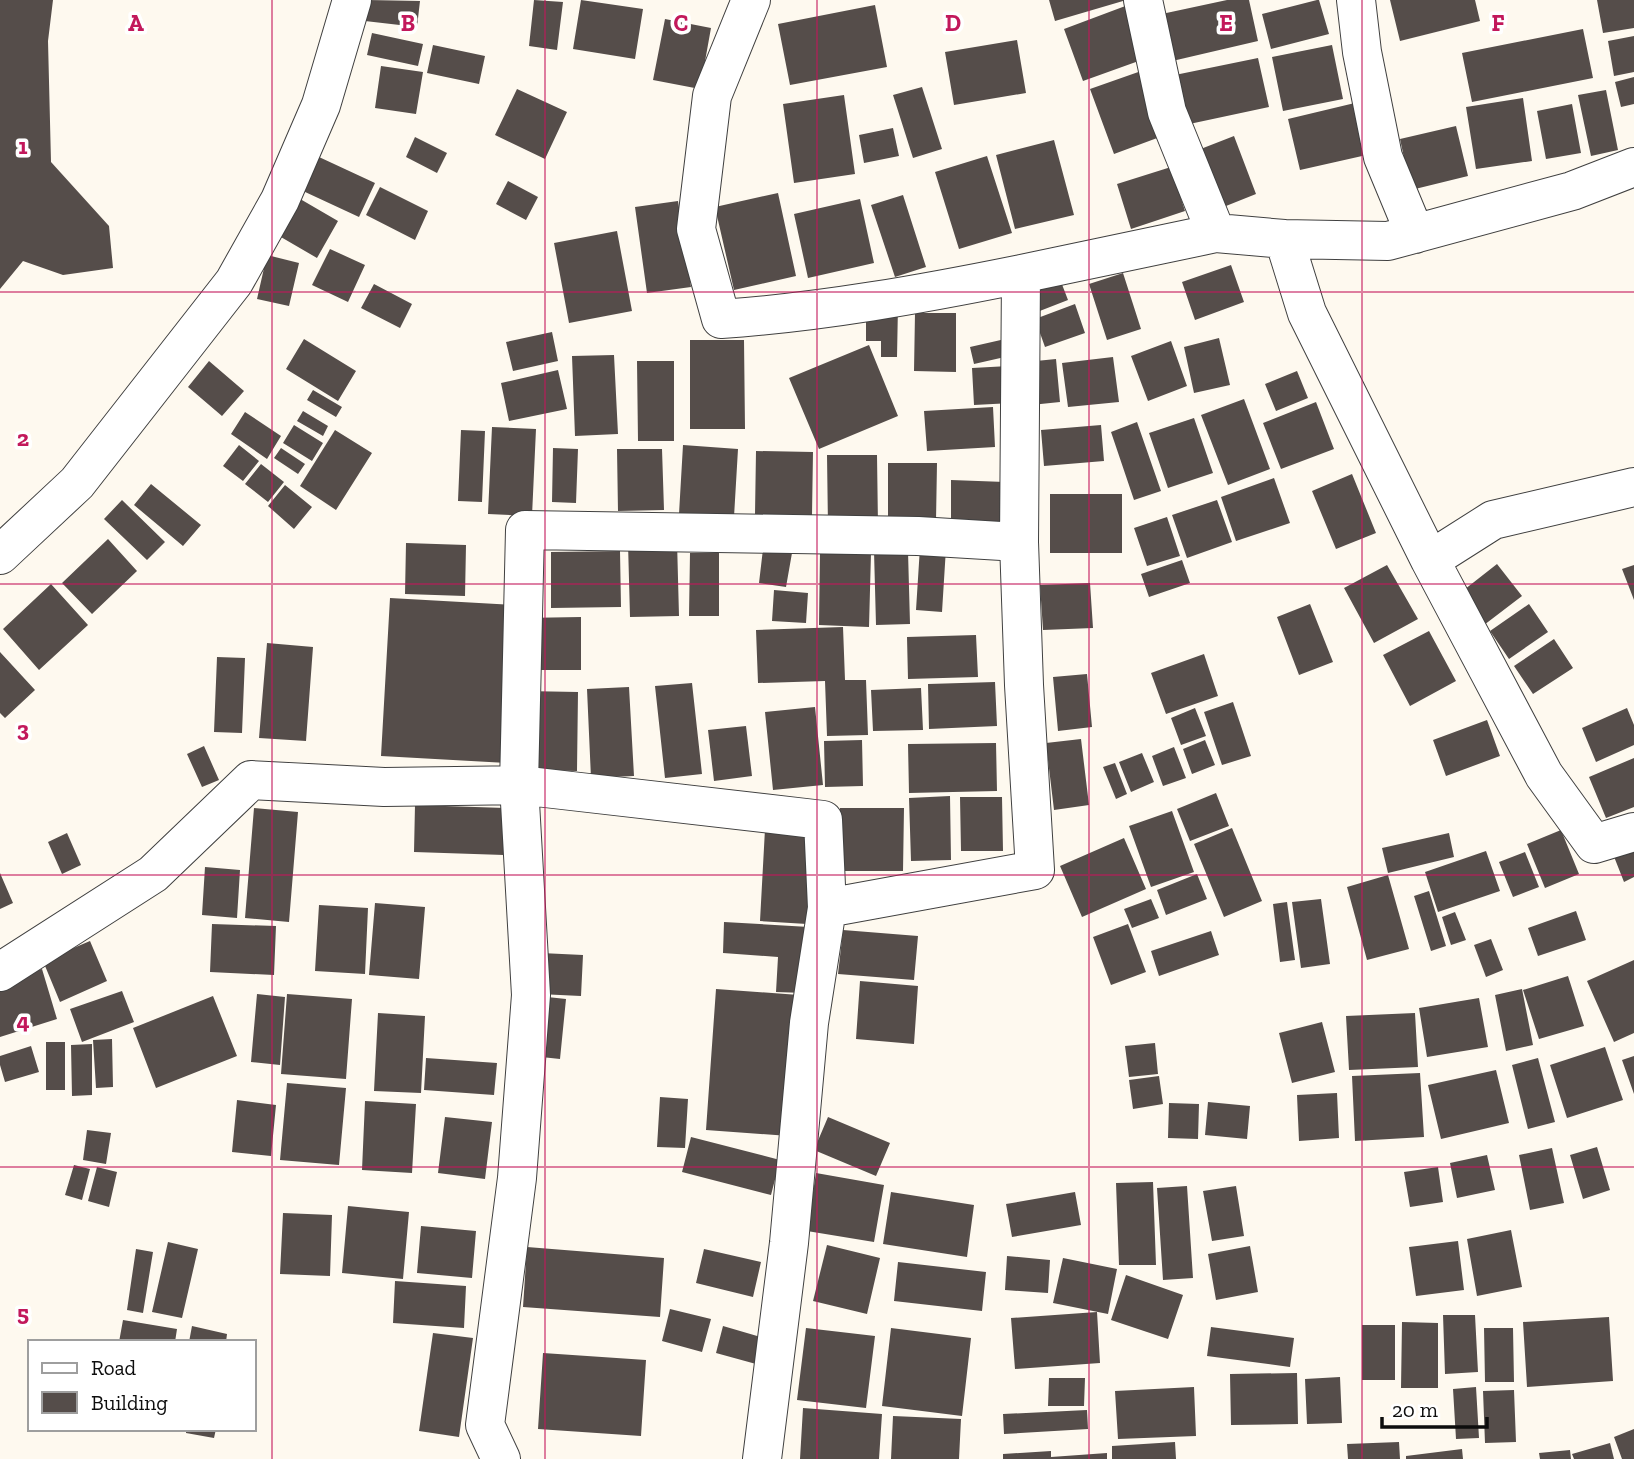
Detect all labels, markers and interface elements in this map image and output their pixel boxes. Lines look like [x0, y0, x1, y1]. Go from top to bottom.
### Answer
text: A [128, 9, 144, 37]
text: B [401, 9, 415, 37]
text: C [674, 9, 688, 37]
text: D [945, 9, 961, 37]
text: E [1219, 9, 1233, 37]
text: F [1491, 9, 1505, 37]
text: 1 [18, 132, 28, 160]
text: 2 [17, 424, 29, 452]
text: 3 [17, 715, 29, 743]
text: 4 [16, 1007, 30, 1035]
text: 5 [17, 1299, 29, 1327]
legend [28, 1340, 256, 1431]
text: Road [91, 1355, 137, 1380]
scale bar [1382, 1386, 1487, 1430]
text: Building [91, 1390, 168, 1415]
text: 20 m [1392, 1397, 1438, 1422]

